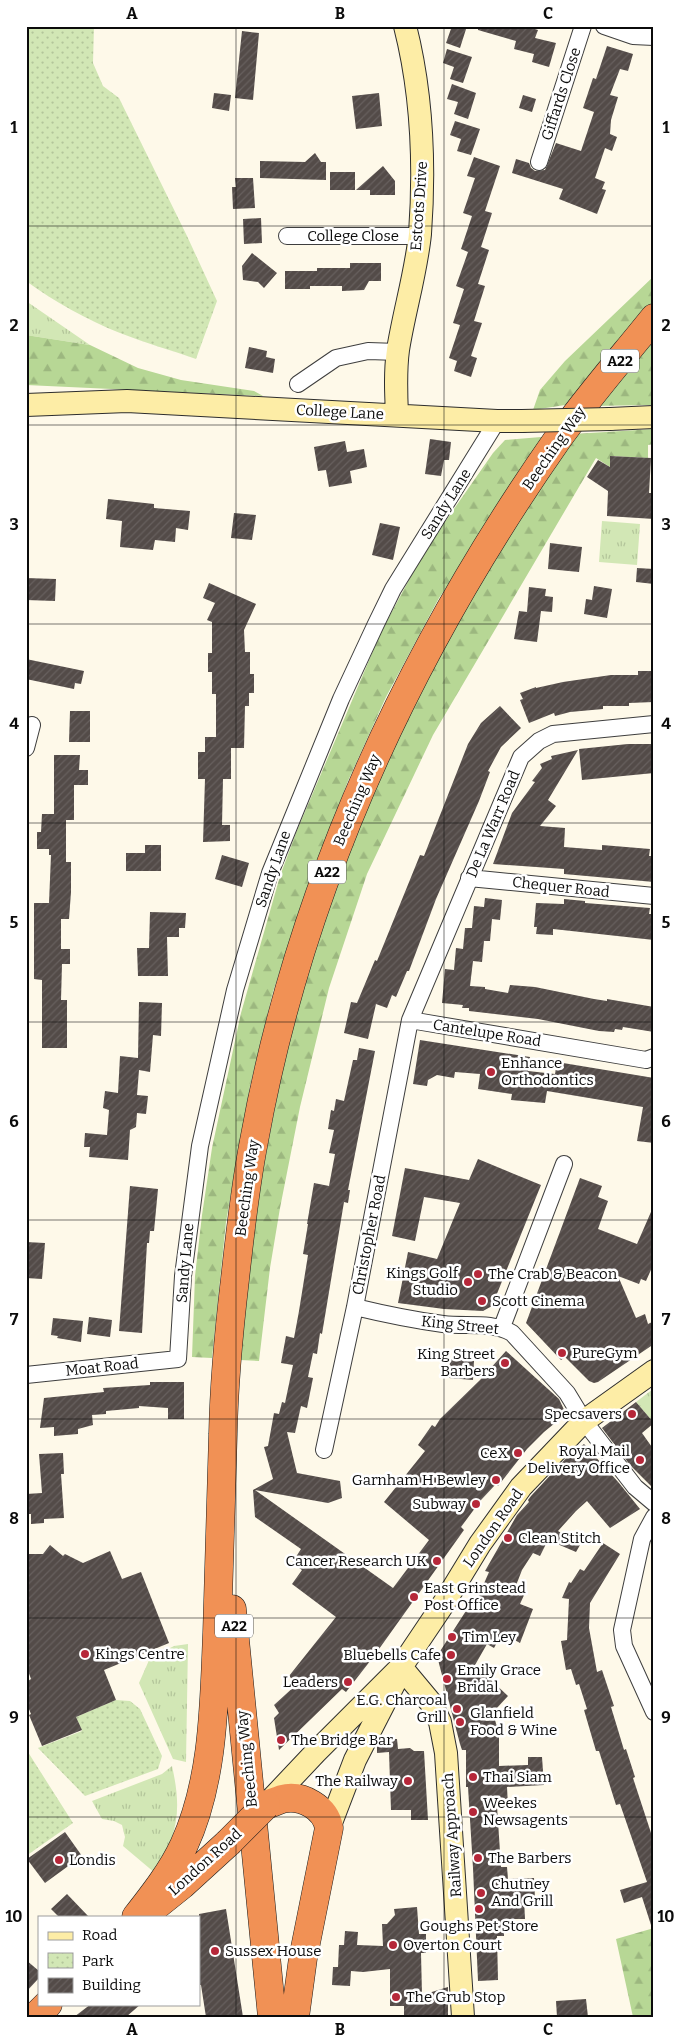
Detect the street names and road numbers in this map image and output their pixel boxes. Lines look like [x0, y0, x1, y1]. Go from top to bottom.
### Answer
street label: Giffards Close [537, 45, 585, 143]
street label: Estcots Drive [407, 161, 431, 251]
street label: College Close [307, 227, 399, 245]
road number: A22 [601, 350, 639, 372]
street label: College Lane [296, 401, 384, 423]
street label: Beeching Way [519, 403, 589, 493]
street label: Sandy Lane [417, 465, 475, 543]
street label: Beeching Way [330, 751, 384, 849]
street label: De La Warr Road [462, 768, 524, 880]
street label: Sandy Lane [251, 828, 295, 910]
road number: A22 [308, 860, 346, 884]
street label: Chequer Road [511, 873, 611, 901]
street label: Cantelupe Road [431, 1016, 543, 1050]
street label: Beeching Way [231, 1138, 263, 1238]
street label: Christopher Road [349, 1173, 389, 1297]
street label: Sandy Lane [173, 1222, 197, 1304]
street label: King Street [420, 1312, 500, 1338]
street label: Moat Road [64, 1354, 140, 1380]
street label: London Road [459, 1485, 527, 1571]
road number: A22 [215, 1614, 253, 1638]
street label: Beeching Way [233, 1709, 261, 1809]
street label: Railway Approach [439, 1771, 465, 1898]
street label: London Road [165, 1825, 245, 1899]

